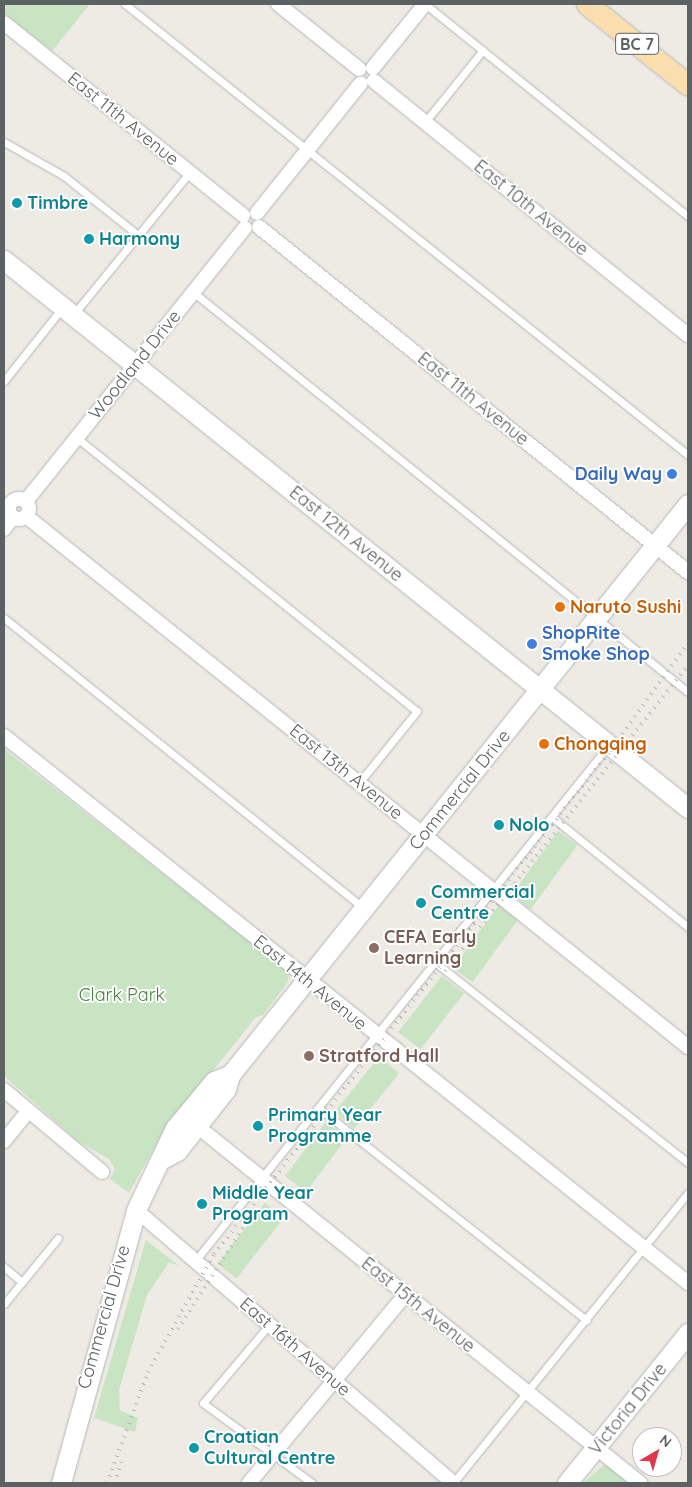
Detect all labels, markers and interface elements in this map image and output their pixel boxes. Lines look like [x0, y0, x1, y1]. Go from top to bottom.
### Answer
road number: BC 7 [614, 31, 660, 58]
street label: East 11th Avenue [63, 68, 183, 170]
street label: East 10th Avenue [470, 155, 592, 261]
place label: Timbre [27, 192, 88, 214]
marker: Timbre [11, 197, 23, 209]
place label: Harmony [99, 228, 180, 250]
marker: Harmony [83, 233, 95, 245]
street label: Woodland Drive [84, 306, 186, 424]
street label: East 11th Avenue [413, 348, 533, 450]
place label: Daily Way [575, 463, 662, 485]
marker: Daily Way [666, 468, 678, 480]
street label: East 12th Avenue [285, 482, 407, 586]
place label: Naruto Sushi [570, 596, 681, 618]
marker: Naruto Sushi [554, 601, 566, 613]
place label: ShopRite Smoke Shop [542, 623, 650, 666]
marker: ShopRite Smoke Shop [526, 638, 538, 650]
street label: East 13th Avenue [285, 720, 407, 824]
street label: Commercial Drive [405, 725, 515, 855]
place label: Chongqing [554, 733, 647, 755]
marker: Chongqing [538, 738, 550, 750]
place label: Nolo [509, 814, 549, 836]
marker: Nolo [493, 819, 505, 831]
place label: Commercial Centre [431, 882, 535, 924]
marker: Commercial Centre [415, 897, 427, 909]
place label: CEFA Early Learning [384, 927, 476, 970]
street label: East 14th Avenue [249, 931, 371, 1035]
marker: CEFA Early Learning [368, 942, 380, 954]
park label: Clark Park [79, 984, 165, 1006]
place label: Stratford Hall [319, 1045, 439, 1067]
marker: Stratford Hall [303, 1050, 315, 1062]
place label: Primary Year Programme [268, 1105, 382, 1148]
marker: Primary Year Programme [252, 1120, 264, 1132]
place label: Middle Year Program [212, 1183, 314, 1226]
marker: Middle Year Program [196, 1198, 208, 1210]
street label: Commercial Drive [73, 1243, 135, 1391]
street label: East 15th Avenue [357, 1253, 479, 1357]
street label: East 16th Avenue [235, 1293, 355, 1401]
street label: Victoria Drive [584, 1359, 672, 1459]
place label: Croatian Cultural Centre [204, 1427, 335, 1470]
north arrow [632, 1427, 682, 1477]
text: N [656, 1431, 675, 1451]
marker: Croatian Cultural Centre [188, 1442, 200, 1454]

